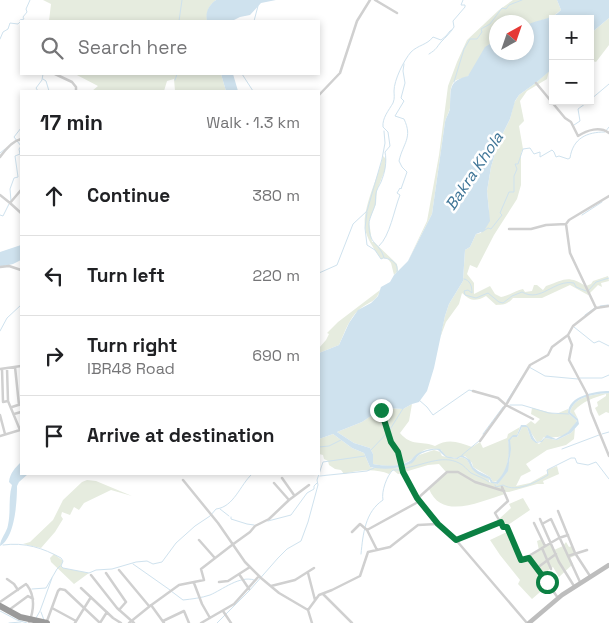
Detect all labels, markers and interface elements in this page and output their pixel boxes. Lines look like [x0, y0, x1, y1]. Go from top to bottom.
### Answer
north arrow [489, 15, 534, 60]
map controls [549, 15, 594, 105]
button: + [549, 15, 594, 60]
search box [20, 20, 320, 75]
icon: search [38, 34, 66, 62]
text: Search here [78, 35, 188, 60]
button: − [549, 60, 594, 105]
text: 17 min [40, 109, 103, 136]
text: Walk · 1.3 km [206, 112, 300, 133]
water label: Bakra Khola [440, 127, 508, 214]
icon: ahead [40, 182, 68, 210]
text: Continue [87, 183, 170, 208]
text: 380 m [252, 185, 300, 206]
icon: left [40, 262, 68, 290]
text: Turn left [87, 263, 165, 288]
text: 220 m [253, 265, 300, 286]
text: Turn right [87, 333, 177, 358]
icon: right [40, 342, 68, 370]
text: 690 m [252, 345, 300, 366]
text: IBR48 Road [87, 358, 175, 379]
route end [370, 399, 393, 422]
icon: arrive [40, 422, 68, 450]
text: Arrive at destination [87, 423, 275, 448]
route start [536, 571, 559, 594]

